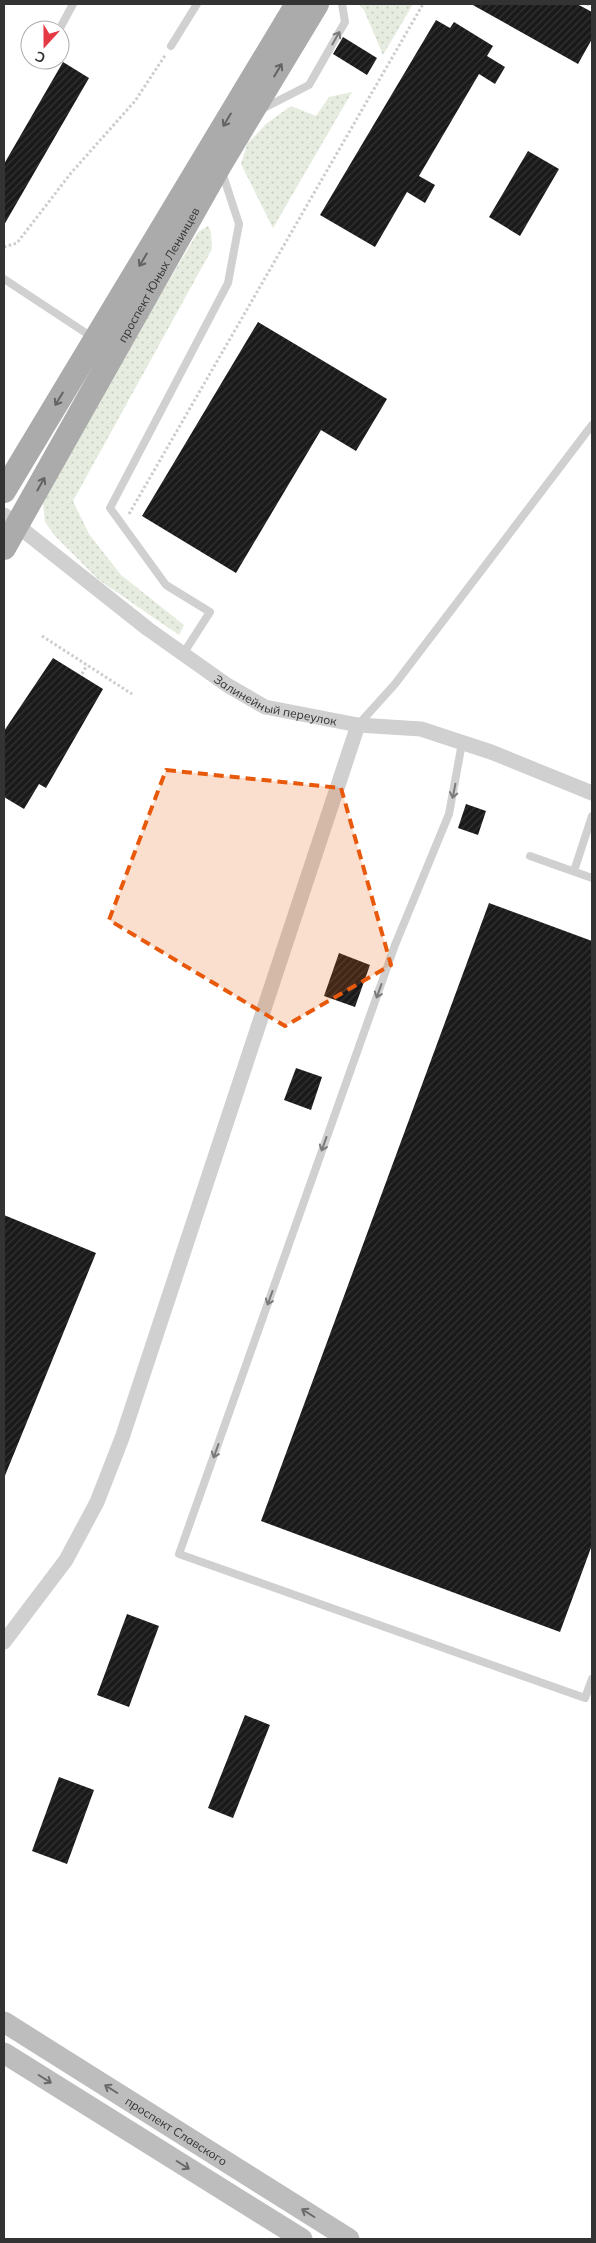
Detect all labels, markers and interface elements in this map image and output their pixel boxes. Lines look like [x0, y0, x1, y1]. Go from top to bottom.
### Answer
north arrow [20, 20, 70, 70]
one-way arrow [331, 32, 341, 46]
text: С [33, 47, 48, 67]
one-way arrow [273, 63, 283, 77]
one-way arrow [222, 113, 232, 127]
street label: проспект Юных Ленинцев [114, 204, 202, 345]
one-way arrow [138, 252, 148, 266]
one-way arrow [54, 391, 64, 405]
one-way arrow [36, 477, 46, 492]
street label: Залинейный переулок [211, 671, 339, 728]
one-way arrow [449, 783, 458, 799]
one-way arrow [374, 983, 383, 998]
one-way arrow [319, 1136, 328, 1152]
one-way arrow [265, 1289, 274, 1305]
one-way arrow [211, 1442, 220, 1458]
one-way arrow [38, 2074, 52, 2084]
one-way arrow [104, 2084, 118, 2094]
street label: проспект Славского [123, 2093, 230, 2168]
one-way arrow [175, 2160, 189, 2170]
one-way arrow [301, 2208, 315, 2218]

